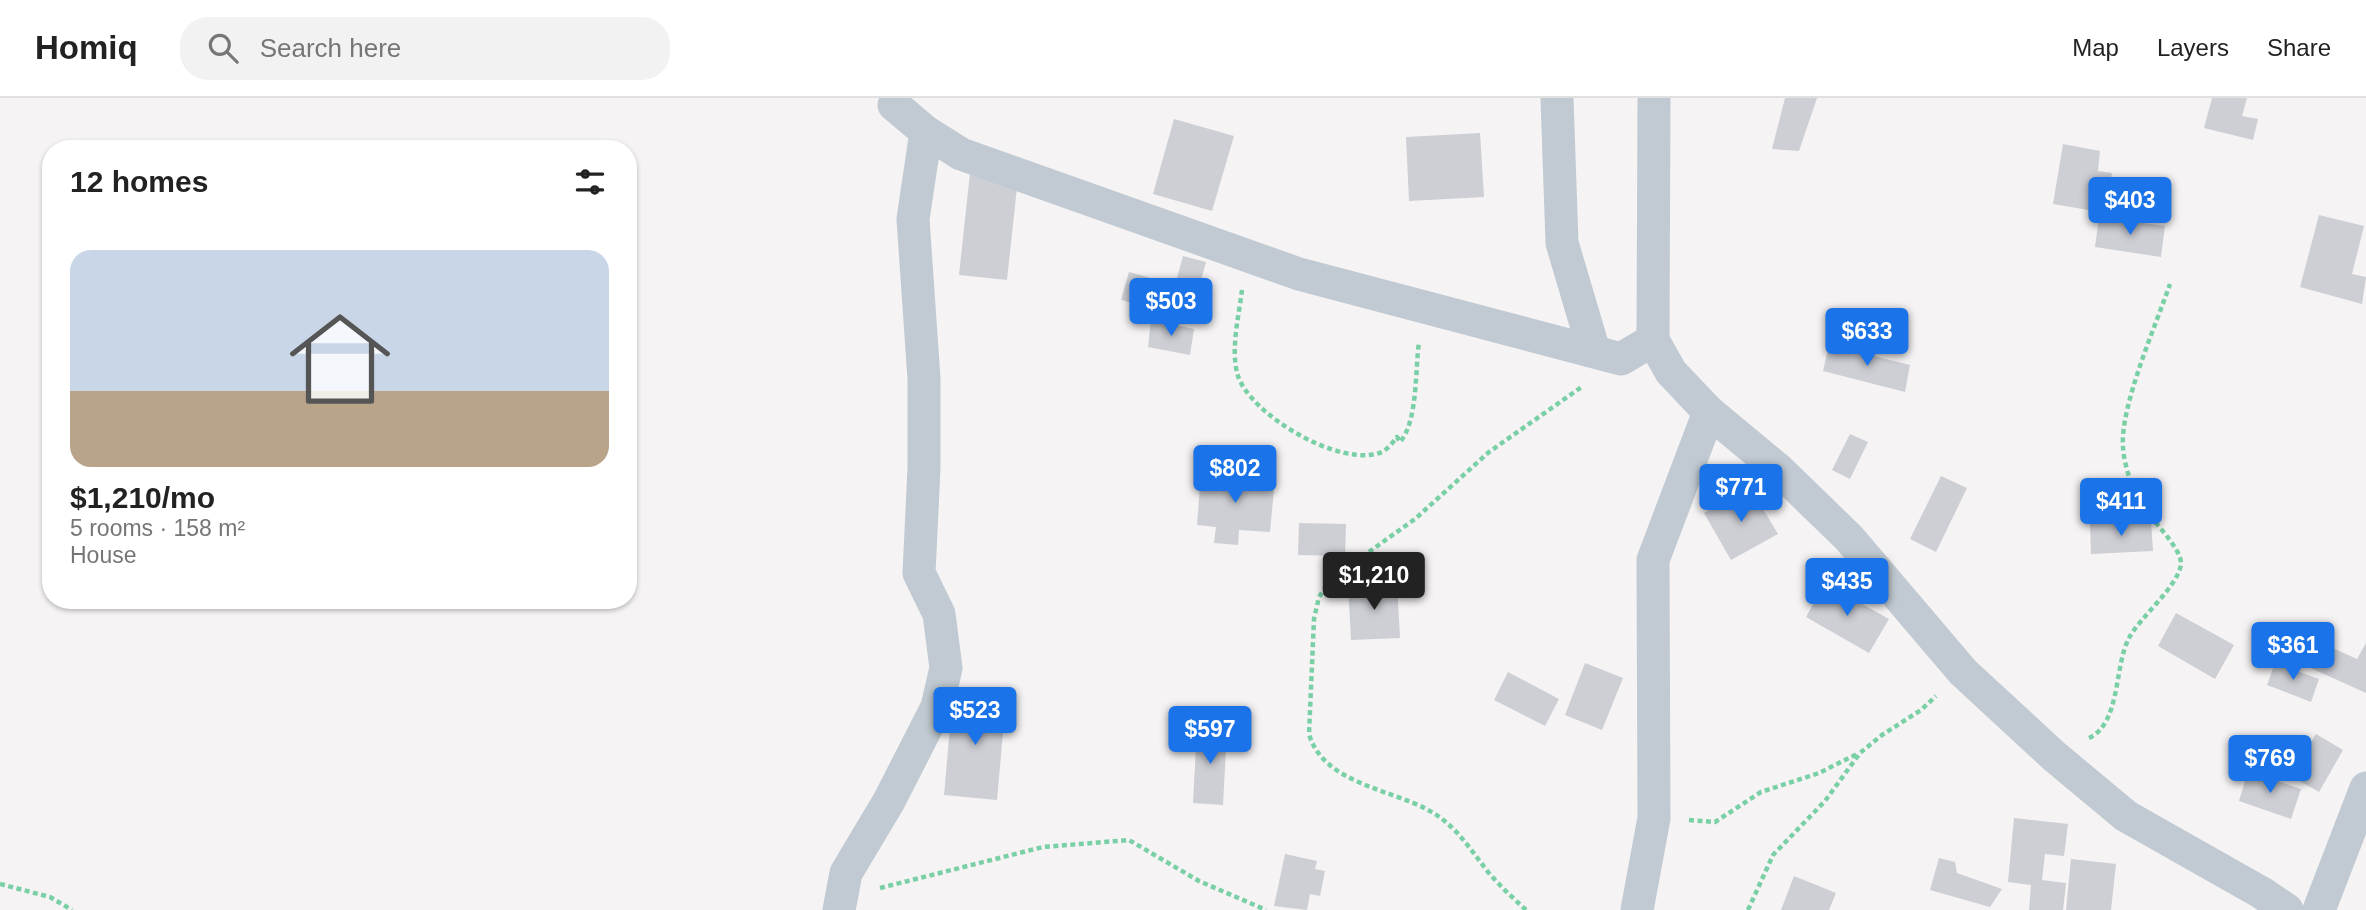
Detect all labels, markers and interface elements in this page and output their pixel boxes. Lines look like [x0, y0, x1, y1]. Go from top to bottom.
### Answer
search box [180, 17, 670, 80]
text: Homiq [35, 29, 138, 66]
icon: search [204, 29, 242, 67]
text: Search here [260, 33, 401, 63]
text: Map [2072, 34, 2119, 61]
text: Layers [2157, 34, 2229, 61]
text: Share [2267, 34, 2331, 61]
icon: filters [571, 163, 609, 201]
text: 12 homes [70, 165, 208, 198]
pin: $403 [2089, 178, 2171, 237]
text: $403 [2104, 187, 2156, 213]
pin: $503 [1130, 278, 1212, 338]
text: $503 [1145, 288, 1197, 314]
icon: home [277, 296, 403, 422]
pin: $633 [1826, 308, 1908, 368]
text: $633 [1841, 318, 1893, 344]
pin: $802 [1194, 446, 1276, 505]
text: $802 [1209, 455, 1261, 481]
pin: $771 [1700, 464, 1782, 524]
text: $771 [1715, 474, 1767, 500]
pin: $411 [2080, 478, 2162, 538]
text: $1,210/mo [70, 481, 215, 514]
text: $411 [2096, 488, 2146, 514]
text: 5 rooms · 158 m² [70, 515, 245, 541]
text: House [70, 542, 136, 568]
pin: $1,210 [1317, 552, 1431, 612]
pin: $435 [1806, 559, 1888, 618]
text: $1,210 [1339, 562, 1409, 588]
text: $435 [1821, 568, 1873, 594]
pin: $361 [2252, 622, 2334, 682]
text: $361 [2267, 632, 2319, 658]
pin: $523 [934, 688, 1016, 747]
text: $523 [949, 697, 1001, 723]
pin: $597 [1169, 706, 1251, 766]
text: $597 [1184, 716, 1236, 742]
pin: $769 [2229, 736, 2311, 795]
text: $769 [2244, 745, 2296, 771]

